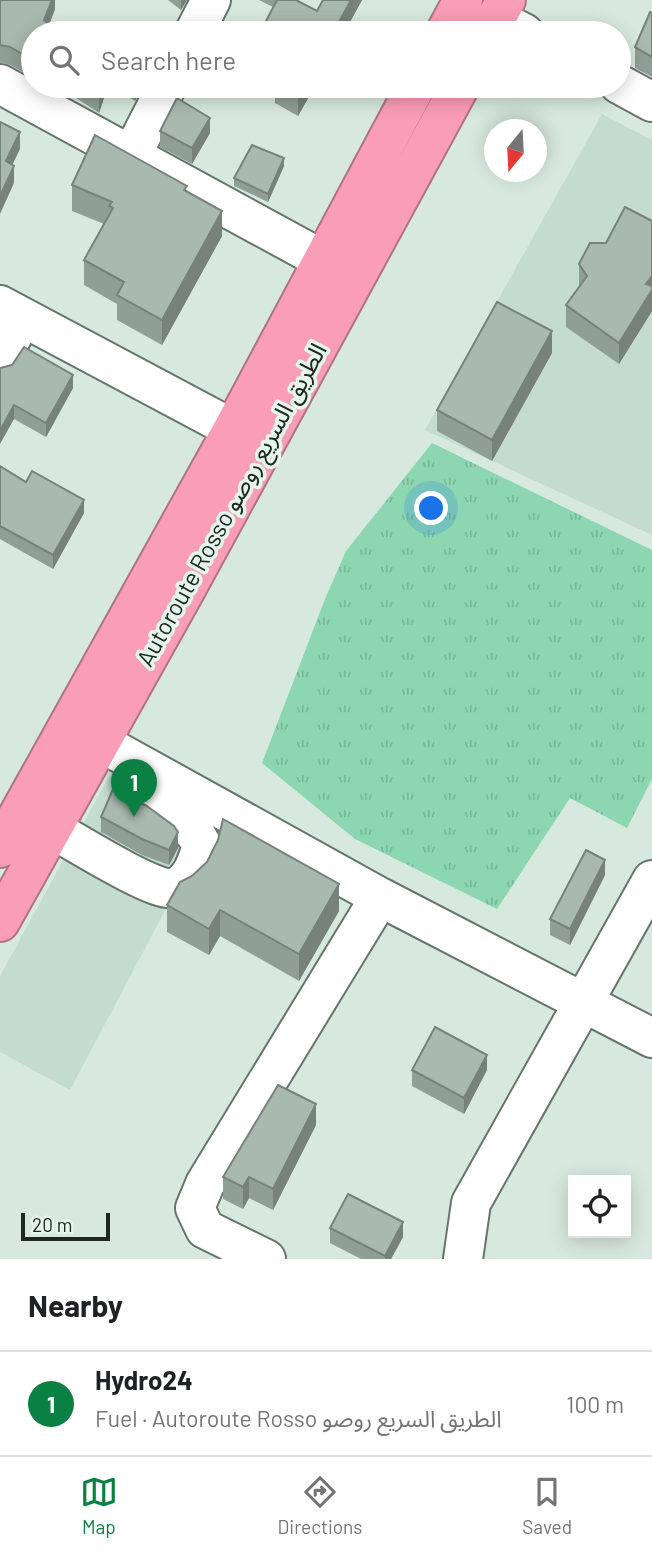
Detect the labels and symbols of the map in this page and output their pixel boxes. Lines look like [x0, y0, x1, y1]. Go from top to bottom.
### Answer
north arrow [484, 119, 547, 182]
street label: Autoroute Rosso الطريق السريع روصو [129, 338, 335, 673]
your location [414, 491, 448, 525]
pin: 1 [111, 759, 157, 817]
scale bar [21, 1210, 110, 1242]

